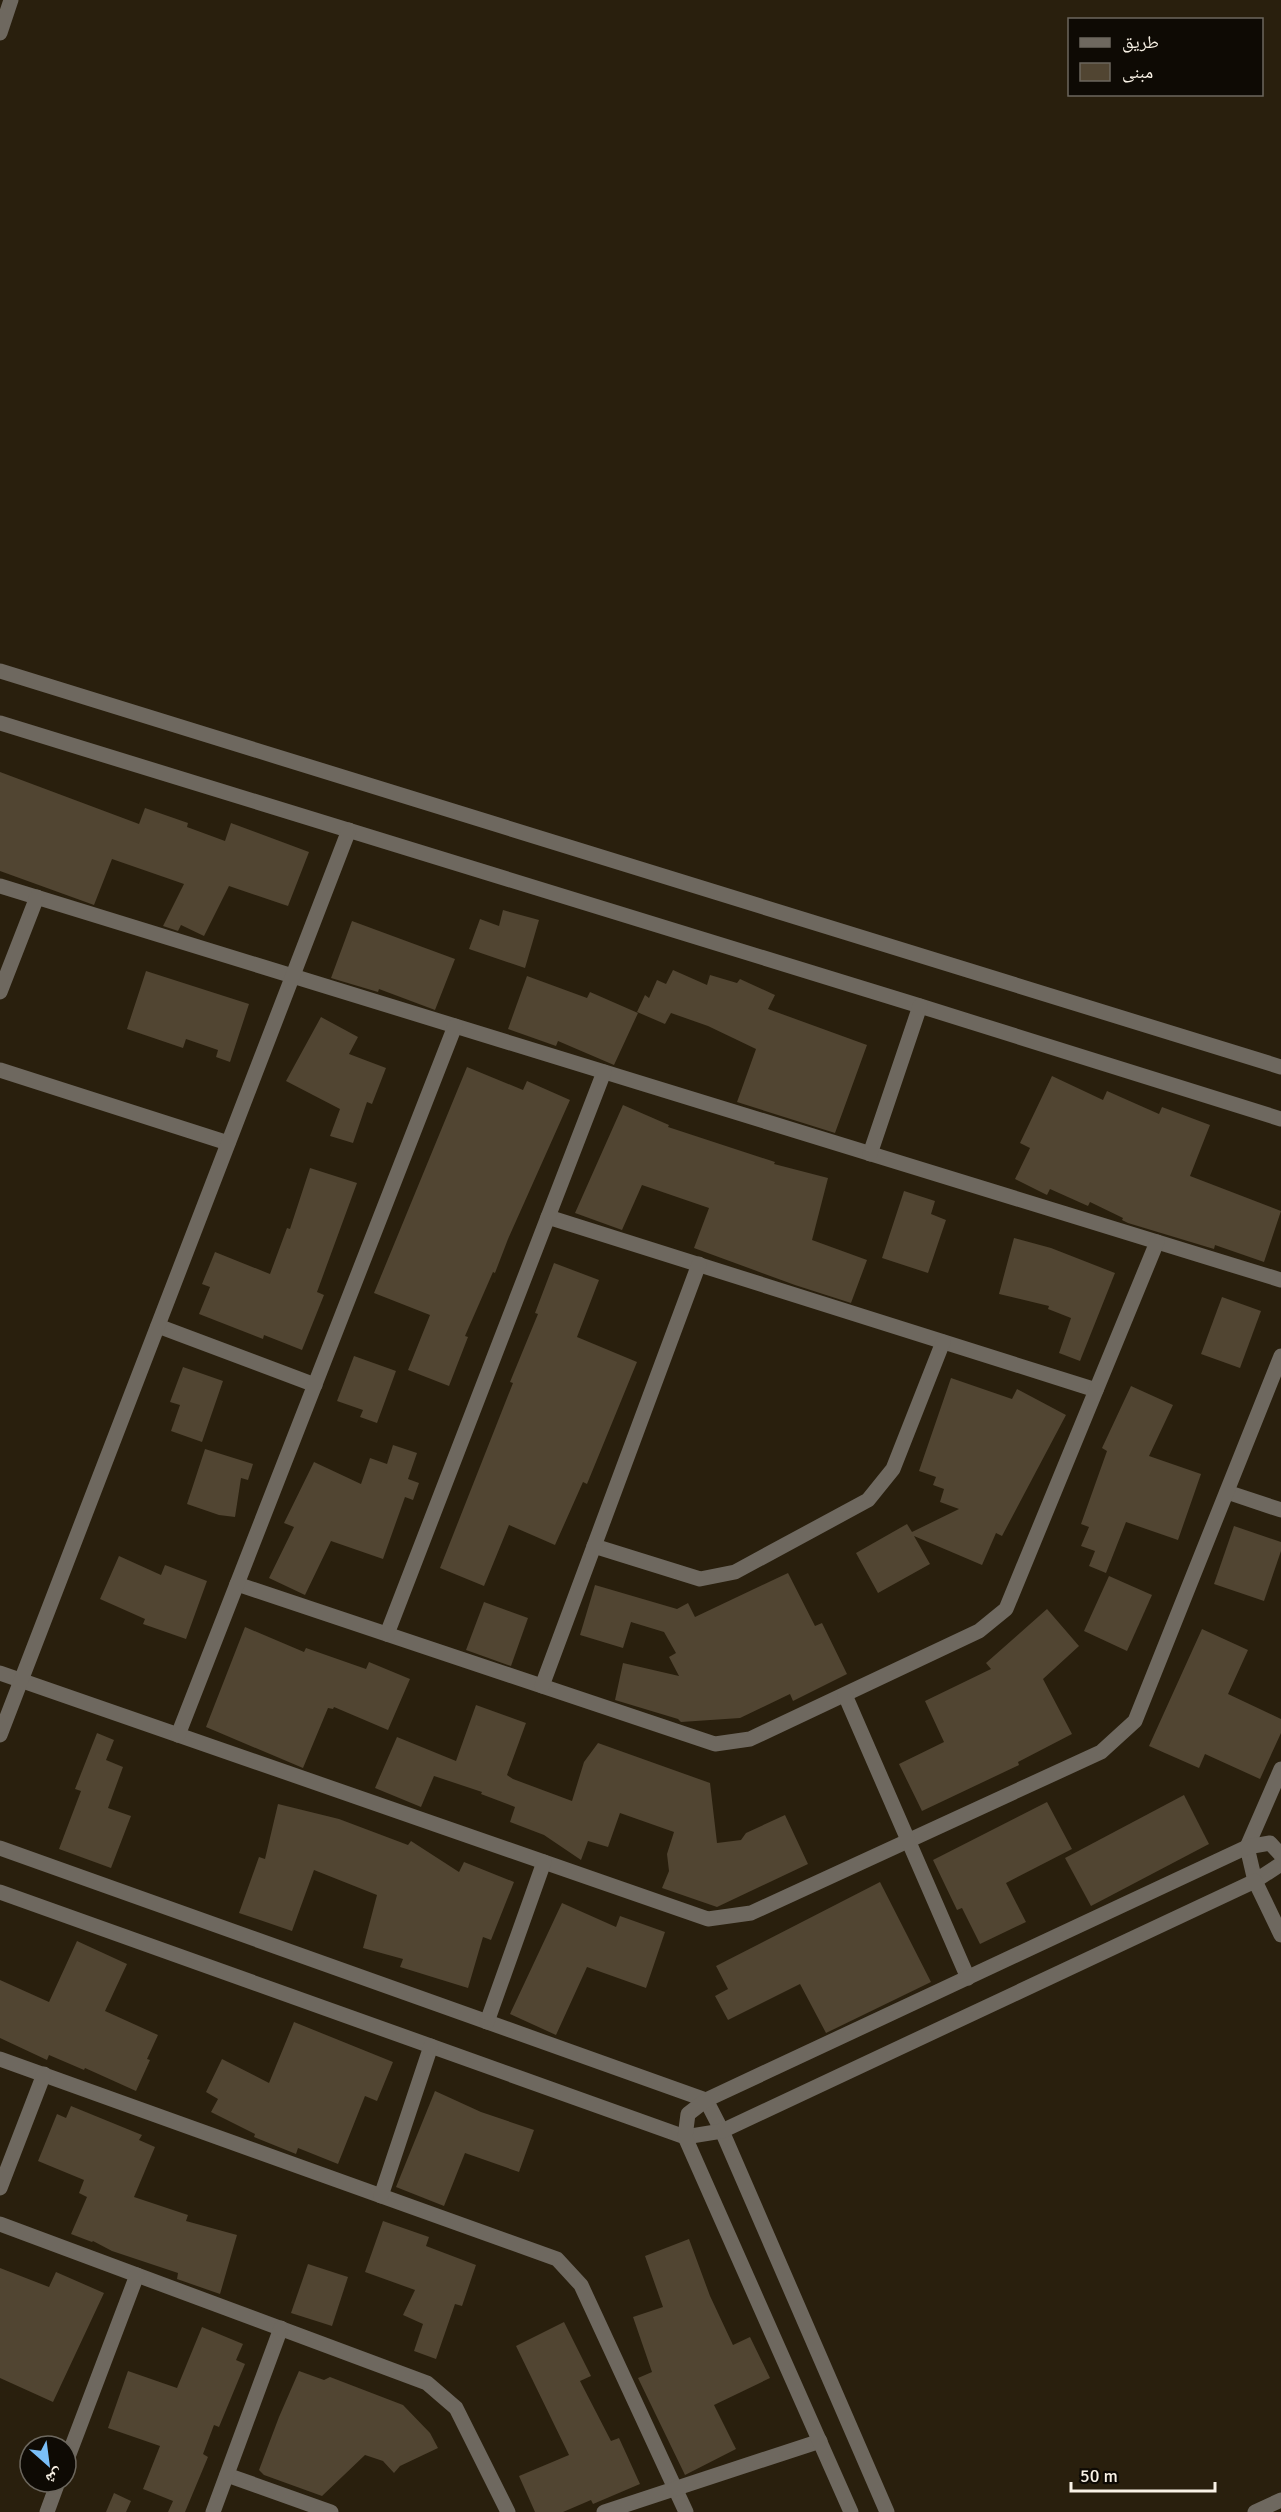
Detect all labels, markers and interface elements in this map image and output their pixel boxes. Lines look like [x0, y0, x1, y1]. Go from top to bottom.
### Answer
legend [1068, 18, 1263, 96]
text: طريق [1122, 31, 1159, 53]
text: مبنى [1122, 61, 1153, 83]
north arrow [18, 2434, 78, 2494]
scale bar [1071, 2455, 1215, 2493]
text: ش [42, 2464, 67, 2489]
text: 50 m [1080, 2465, 1118, 2487]

